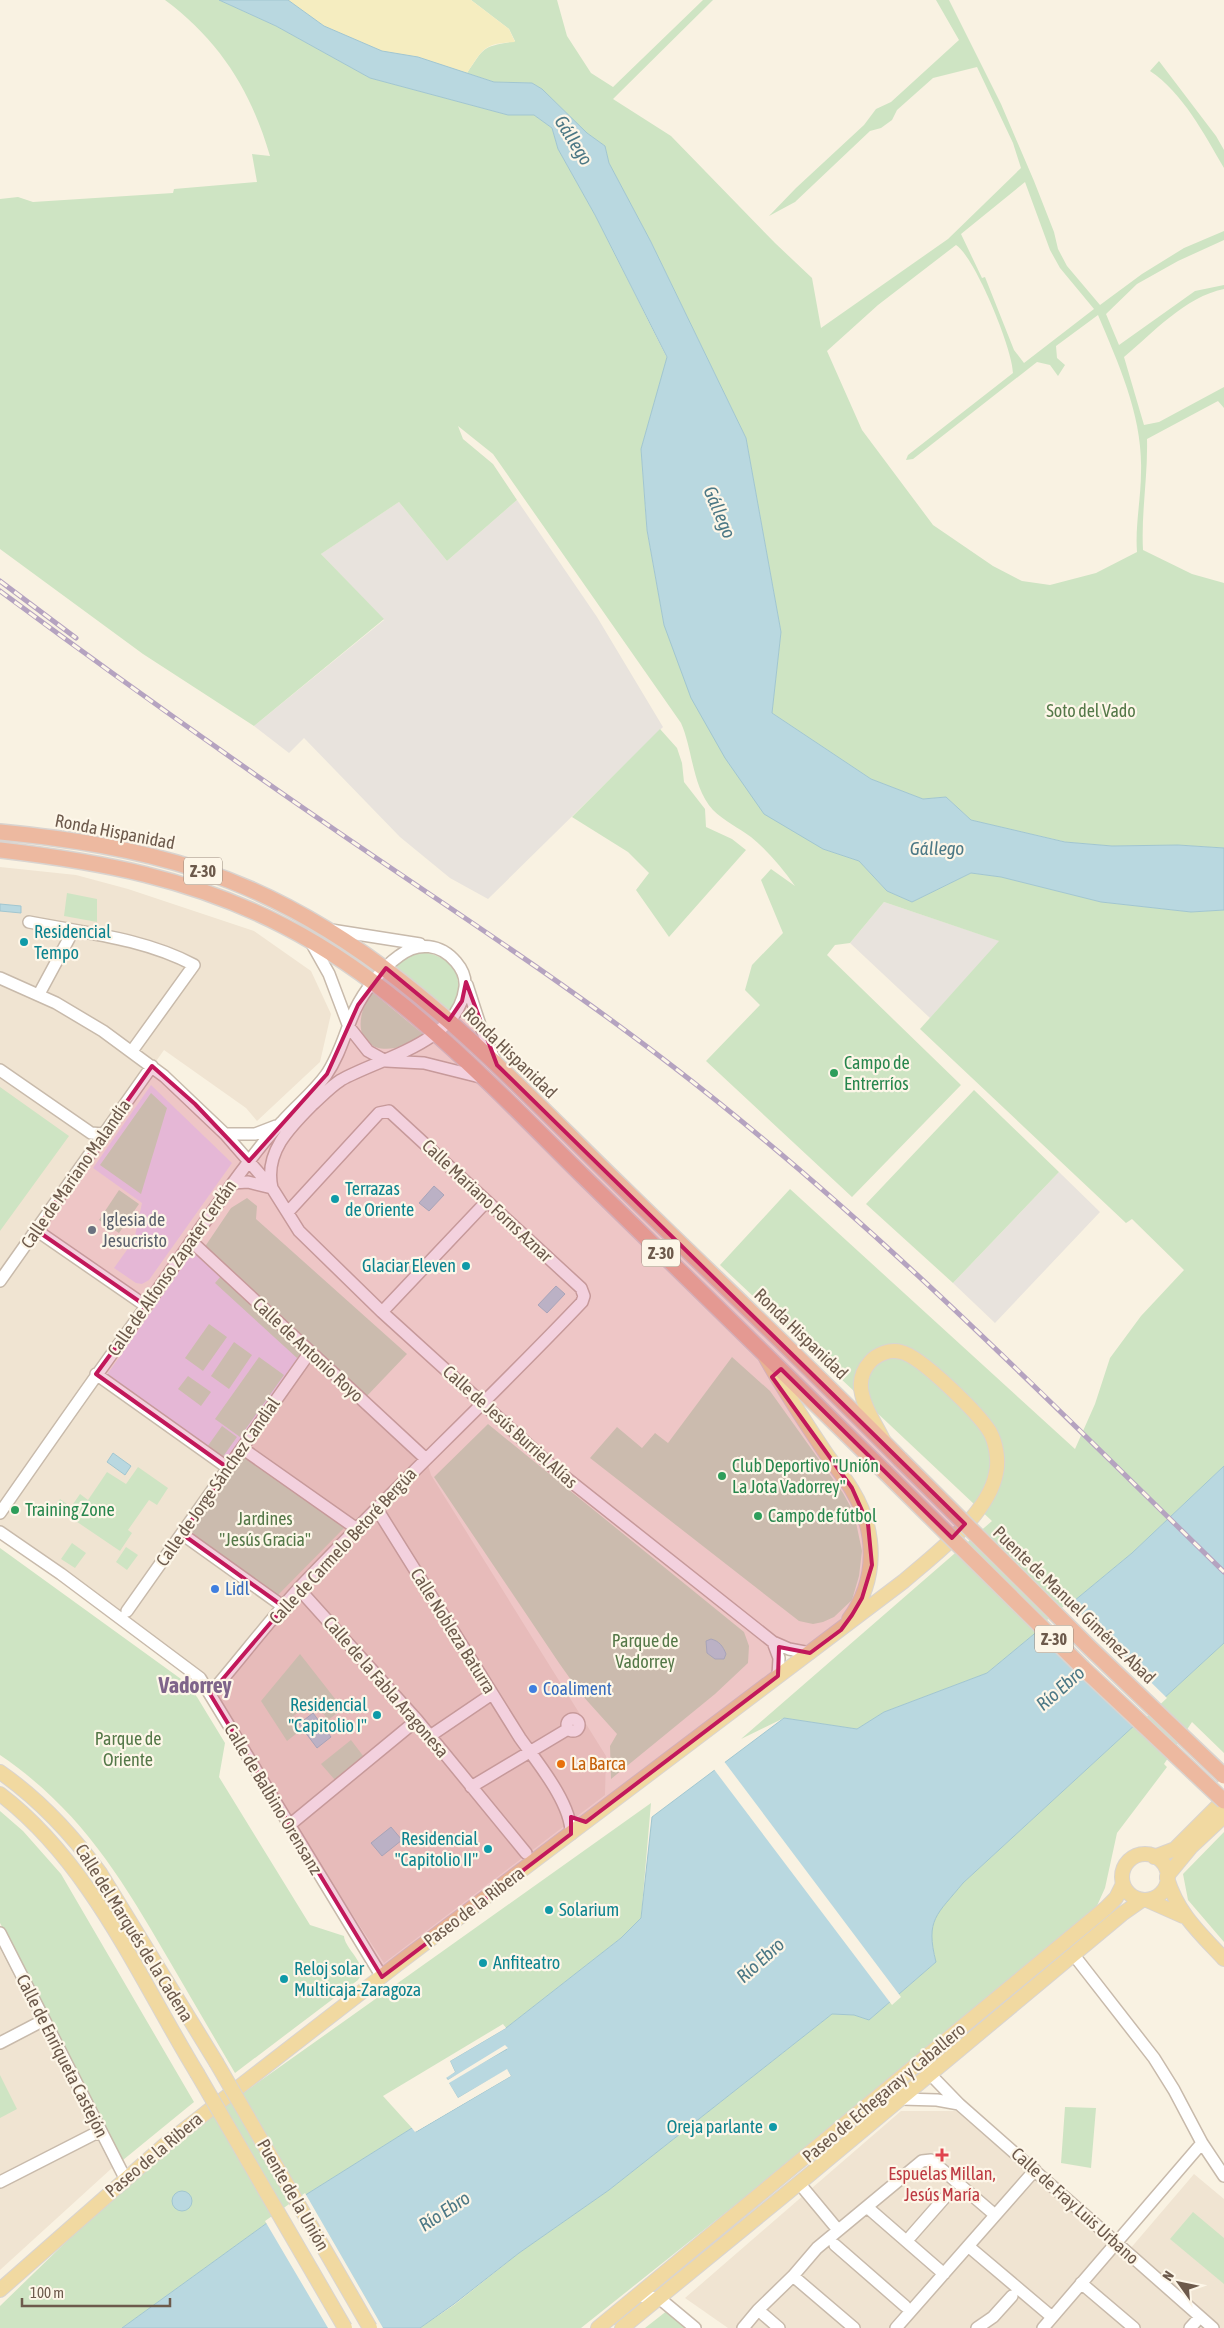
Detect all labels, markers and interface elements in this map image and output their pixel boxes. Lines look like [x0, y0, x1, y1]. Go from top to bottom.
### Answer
water label: Gállego [550, 111, 598, 169]
water label: Gállego [699, 483, 741, 541]
park label: Soto del Vado [1046, 700, 1136, 721]
street label: Ronda Hispanidad [53, 810, 177, 853]
water label: Gállego [910, 837, 964, 859]
road number: Z-30 [184, 858, 222, 884]
place label: Residencial Tempo [34, 921, 111, 963]
marker: Residencial Tempo [18, 936, 30, 948]
street label: Ronda Hispanidad [459, 1003, 561, 1102]
place label: Campo de Entrerríos [844, 1052, 910, 1094]
marker: Campo de Entrerríos [828, 1067, 840, 1079]
street label: Calle de Mariano Malandía [16, 1095, 135, 1252]
street label: Calle Mariano Forns Aznar [418, 1135, 557, 1267]
street label: Calle de Alfonso Zapater Cerdán [103, 1176, 240, 1360]
place label: Terrazas de Oriente [345, 1178, 414, 1220]
marker: Terrazas de Oriente [329, 1193, 341, 1205]
place label: Iglesia de Jesucristo [102, 1209, 167, 1251]
marker: Iglesia de Jesucristo [86, 1224, 98, 1236]
road number: Z-30 [642, 1240, 680, 1266]
place label: Glaciar Eleven [362, 1255, 456, 1276]
marker: Glaciar Eleven [460, 1260, 472, 1272]
street label: Ronda Hispanidad [750, 1284, 852, 1383]
street label: Calle de Antonio Royo [249, 1293, 368, 1406]
street label: Calle de Jesús Burriel Alías [439, 1361, 582, 1492]
street label: Calle de Jorge Sánchez Candial [151, 1393, 284, 1570]
place label: Club Deportivo "Unión La Jota Vadorrey" [732, 1455, 879, 1497]
street label: Calle de Carmelo Betoré Bergúa [265, 1463, 421, 1628]
marker: Club Deportivo "Unión La Jota Vadorrey" [716, 1470, 728, 1482]
place label: Training Zone [25, 1499, 115, 1520]
marker: Training Zone [9, 1504, 21, 1516]
place label: Campo de fútbol [768, 1505, 877, 1526]
park label: Jardines "Jesús Gracia" [219, 1508, 311, 1550]
marker: Campo de fútbol [752, 1510, 764, 1522]
street label: Puente de Manuel Giménez Abad [989, 1522, 1160, 1688]
street label: Calle Nobleza Baturra [406, 1564, 500, 1697]
place label: Lidl [225, 1578, 250, 1599]
marker: Lidl [209, 1583, 221, 1595]
street label: Calle de la Fabla Aragonesa [319, 1612, 453, 1762]
road number: Z-30 [1035, 1626, 1073, 1652]
park label: Parque de Vadorrey [612, 1630, 678, 1672]
water label: Río Ebro [1031, 1661, 1089, 1715]
district label: Vadorrey [158, 1672, 231, 1698]
place label: Coaliment [543, 1678, 612, 1699]
marker: Coaliment [527, 1683, 539, 1695]
place label: Residencial "Capitolio I" [288, 1694, 367, 1736]
marker: Residencial "Capitolio I" [371, 1709, 383, 1721]
street label: Calle de Balbino Orensanz [220, 1719, 327, 1878]
park label: Parque de Oriente [95, 1728, 161, 1770]
place label: La Barca [571, 1753, 626, 1774]
marker: La Barca [555, 1758, 567, 1770]
place label: Residencial "Capitolio II" [395, 1828, 478, 1870]
street label: Calle del Marqués de la Cadena [71, 1840, 198, 2025]
marker: Residencial "Capitolio II" [482, 1843, 494, 1855]
street label: Paseo de la Ribera [419, 1862, 528, 1951]
place label: Solarium [559, 1899, 619, 1920]
marker: Solarium [543, 1904, 555, 1916]
water label: Río Ebro [732, 1933, 788, 1987]
place label: Anfiteatro [493, 1952, 560, 1973]
marker: Anfiteatro [477, 1957, 489, 1969]
place label: Reloj solar Multicaja-Zaragoza [294, 1958, 421, 2000]
street label: Calle de Enriqueta Castejón [12, 1971, 113, 2141]
marker: Reloj solar Multicaja-Zaragoza [278, 1973, 290, 1985]
street label: Paseo de Echegaray y Caballero [798, 2018, 969, 2167]
street label: Paseo de la Ribera [101, 2108, 206, 2201]
place label: Oreja parlante [667, 2116, 763, 2137]
marker: Oreja parlante [767, 2121, 779, 2133]
street label: Puente de la Unión [253, 2135, 334, 2254]
street label: Calle de Fray Luis Urbano [1007, 2143, 1143, 2268]
marker: Espuelas Millan, Jesús María [936, 2149, 948, 2161]
place label: Espuelas Millan, Jesús María [888, 2163, 996, 2205]
water label: Río Ebro [414, 2186, 474, 2236]
north arrow [1154, 2258, 1204, 2308]
text: N [1159, 2268, 1177, 2284]
scale bar [22, 2276, 170, 2308]
text: 100 m [30, 2284, 64, 2301]

